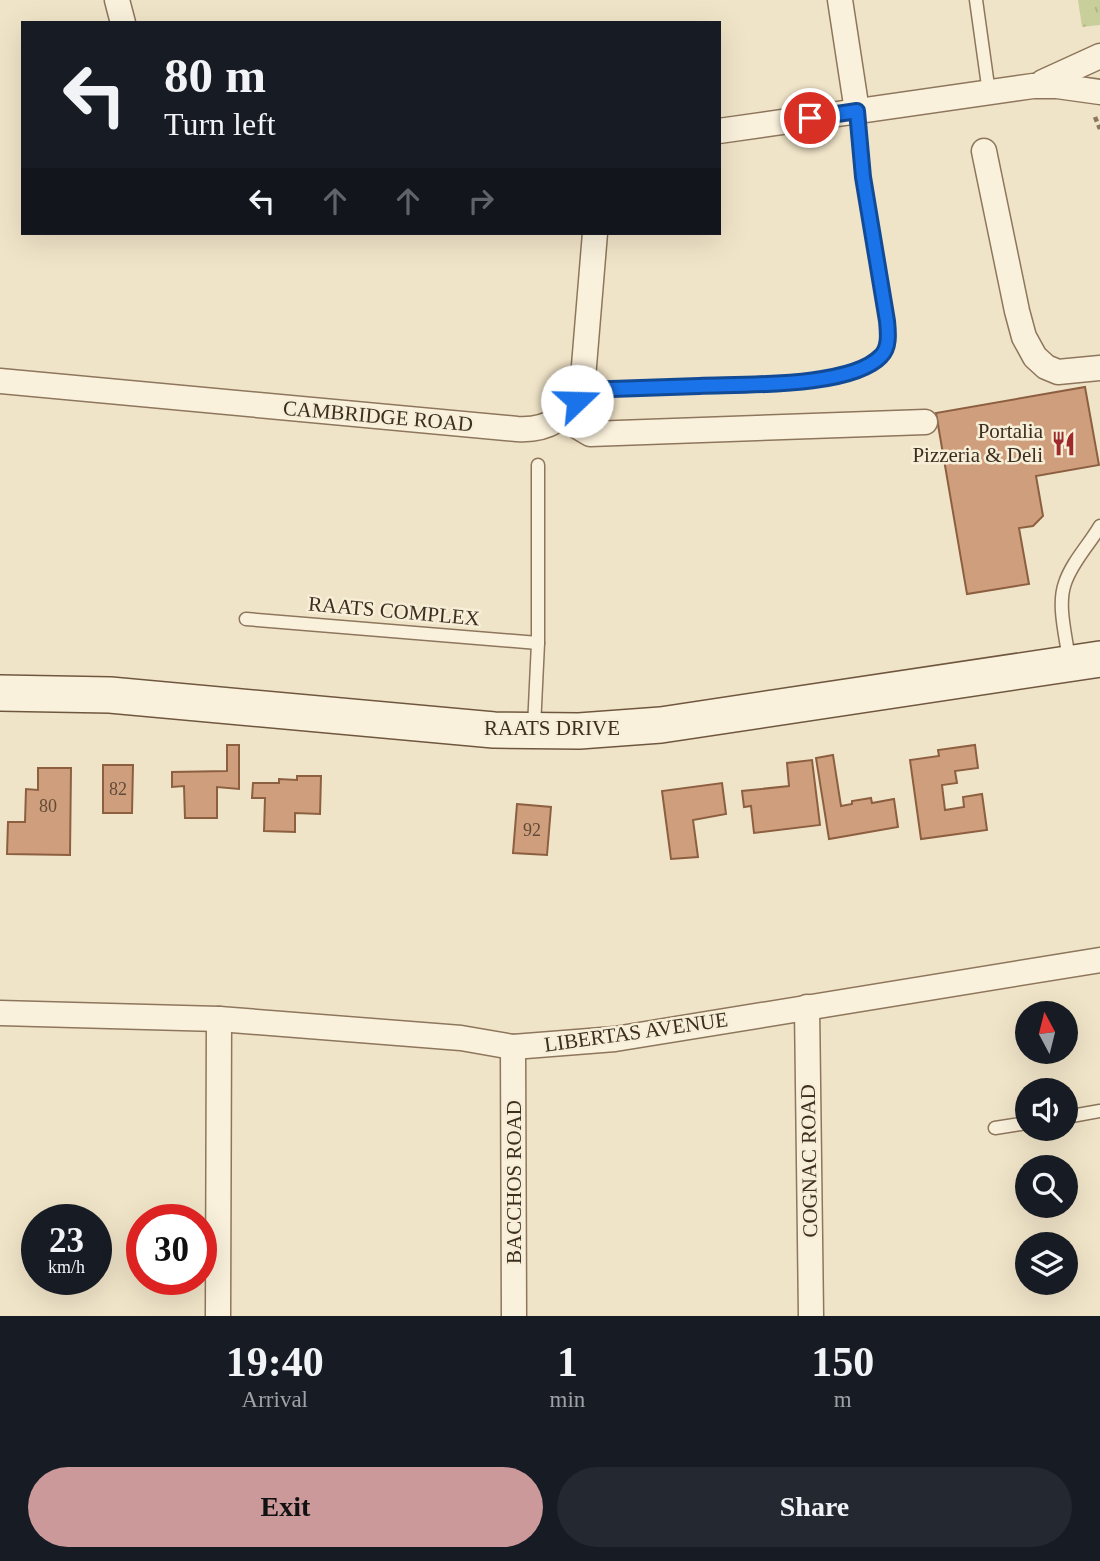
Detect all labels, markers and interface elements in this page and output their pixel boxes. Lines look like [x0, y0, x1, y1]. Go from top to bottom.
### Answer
text: 80 m [164, 48, 266, 103]
icon: left [49, 49, 140, 140]
pin [780, 88, 840, 148]
icon: arrive [791, 99, 829, 137]
text: Turn left [164, 106, 276, 142]
icon: left [243, 182, 281, 220]
icon: ahead [316, 182, 354, 220]
icon: ahead [389, 182, 427, 220]
icon: right [462, 182, 500, 220]
position arrow [540, 364, 614, 438]
street label: CAMBRIDGE ROAD [282, 396, 474, 436]
place label: Portalia Pizzeria & Deli [912, 419, 1044, 467]
restaurant icon: Portalia Pizzeria & Deli [1049, 429, 1077, 457]
street label: RAATS COMPLEX [307, 592, 481, 630]
street label: RAATS DRIVE [484, 716, 620, 740]
house number: 82 [109, 779, 127, 799]
house number: 80 [39, 796, 57, 816]
house number: 92 [523, 820, 541, 840]
north arrow [1015, 1001, 1078, 1064]
map controls [1015, 1001, 1078, 1295]
street label: LIBERTAS AVENUE [543, 1007, 729, 1057]
button: sound [1015, 1078, 1078, 1141]
street label: COGNAC ROAD [796, 1084, 822, 1238]
street label: BACCHOS ROAD [502, 1100, 526, 1264]
button: search [1015, 1155, 1078, 1218]
speed limit sign: 30 [126, 1204, 217, 1295]
text: 23 [49, 1221, 84, 1260]
button: layers [1015, 1232, 1078, 1295]
text: km/h [48, 1257, 85, 1277]
text: 19:40 [226, 1339, 324, 1385]
text: 1 [557, 1339, 578, 1385]
text: 150 [811, 1339, 874, 1385]
text: Arrival [242, 1387, 308, 1412]
text: min [550, 1387, 585, 1412]
text: m [834, 1387, 852, 1412]
button: Exit [28, 1467, 543, 1547]
button: Share [557, 1467, 1072, 1547]

